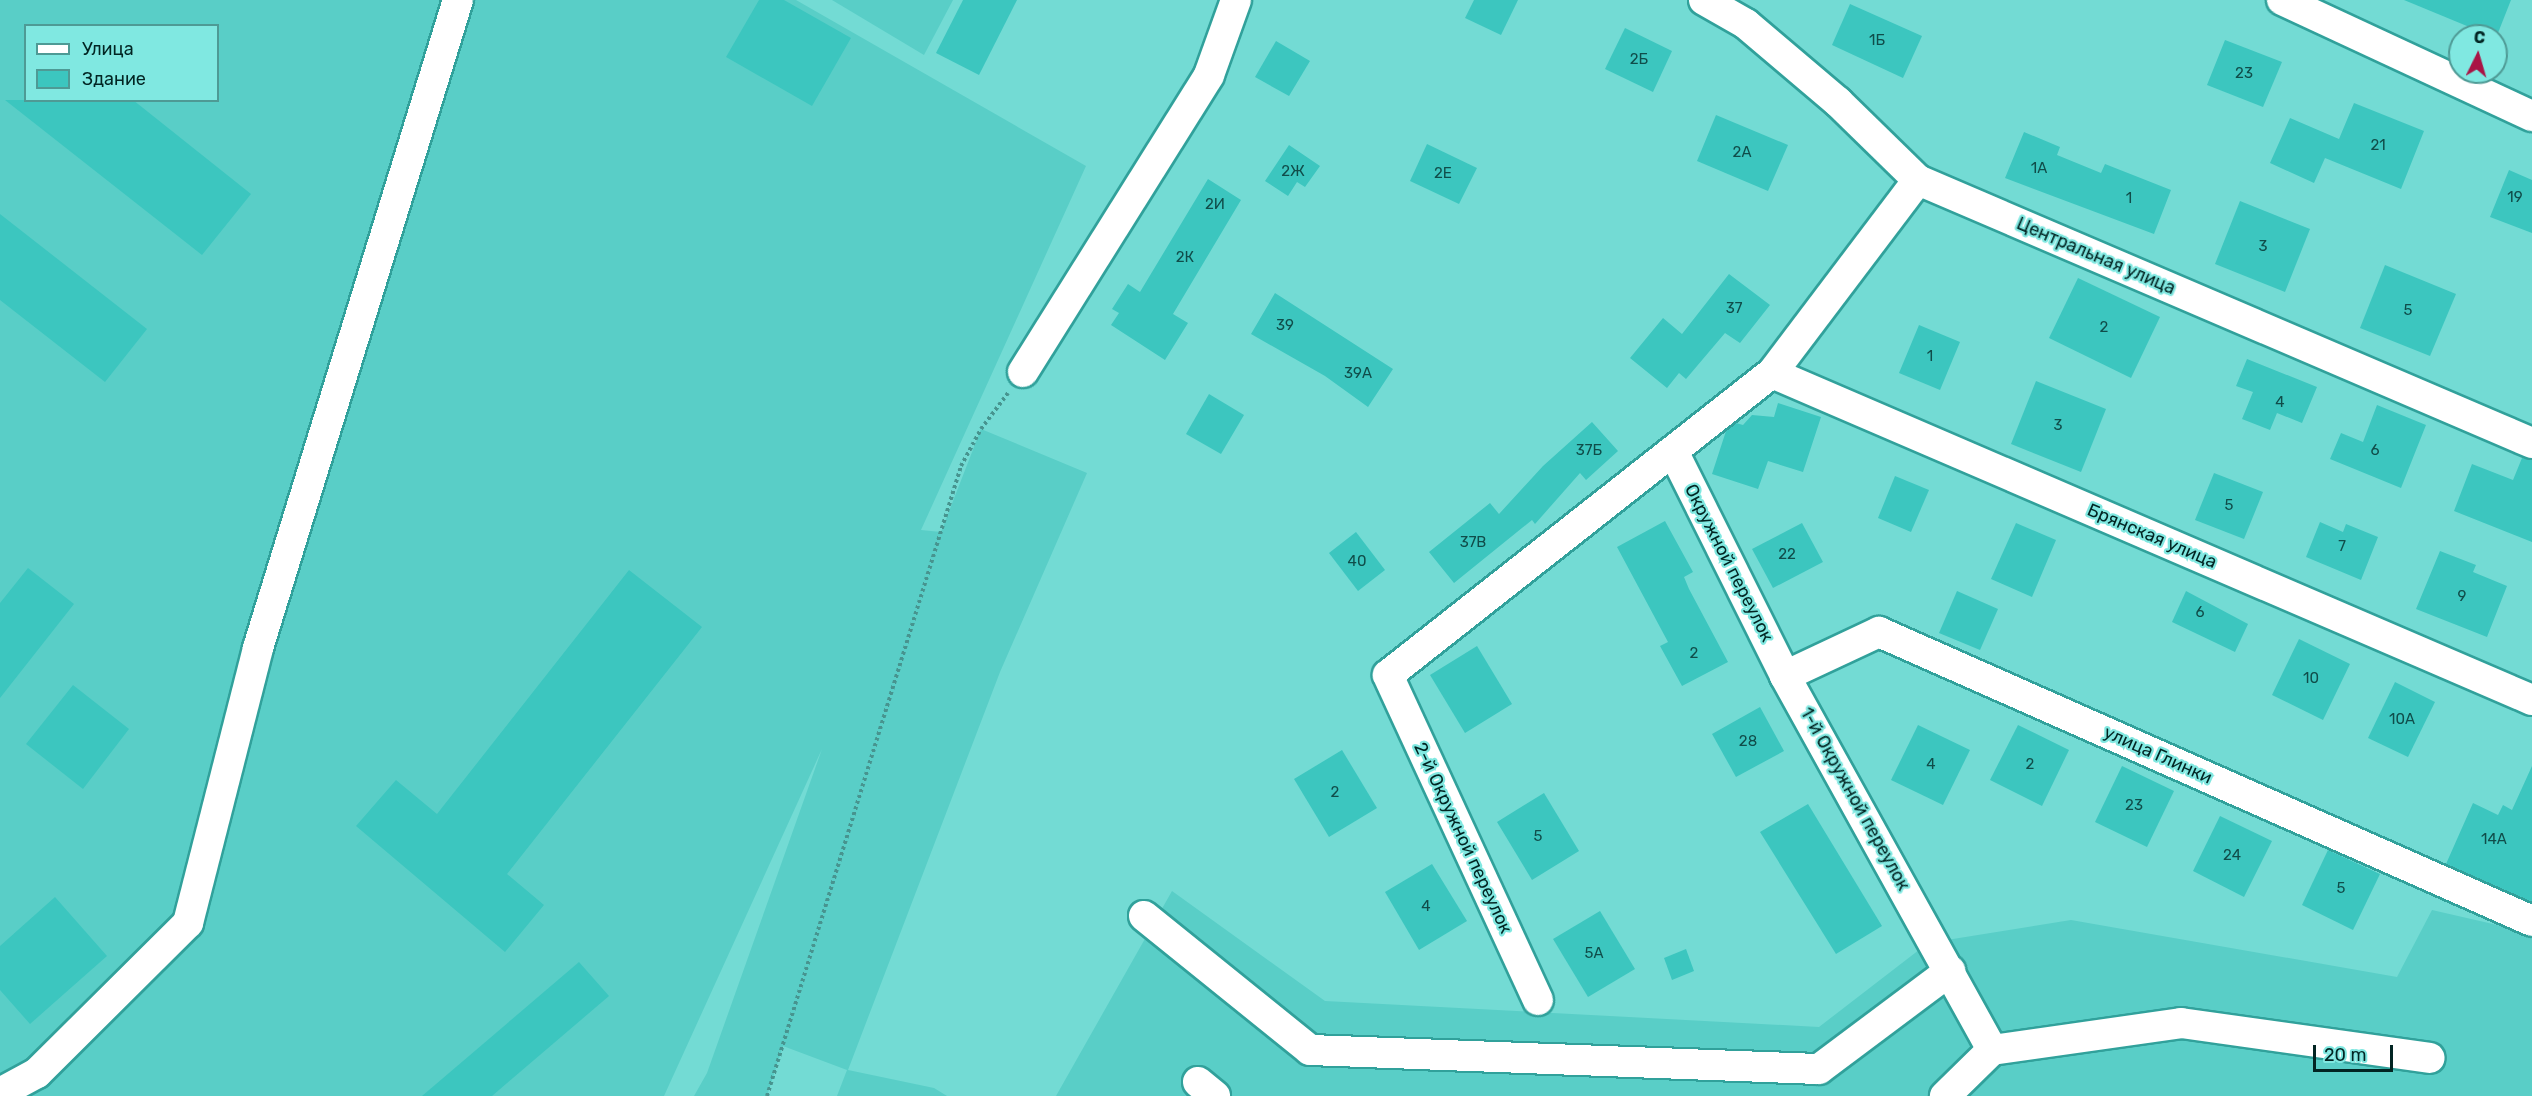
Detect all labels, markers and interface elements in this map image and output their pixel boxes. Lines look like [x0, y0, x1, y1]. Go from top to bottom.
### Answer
legend [24, 24, 219, 102]
north arrow [2448, 24, 2508, 84]
text: С [2473, 28, 2486, 48]
house number: 1Б [1869, 32, 1885, 50]
text: Улица [82, 38, 134, 60]
house number: 2Б [1630, 51, 1648, 69]
house number: 23 [2235, 65, 2253, 83]
text: Здание [82, 68, 146, 90]
house number: 21 [2370, 137, 2386, 155]
house number: 2А [1733, 144, 1751, 162]
house number: 1А [2031, 160, 2047, 178]
house number: 2Ж [1281, 163, 1305, 181]
house number: 2Е [1434, 165, 1452, 183]
house number: 19 [2507, 189, 2523, 207]
house number: 1 [2126, 190, 2132, 208]
house number: 2И [1205, 196, 1225, 214]
street label: Центральная улица [2013, 213, 2179, 299]
house number: 3 [2258, 238, 2268, 256]
house number: 2К [1176, 249, 1194, 267]
house number: 37 [1726, 300, 1742, 318]
house number: 5 [2404, 302, 2412, 320]
house number: 39 [1276, 317, 1294, 335]
house number: 2 [2100, 319, 2108, 337]
house number: 1 [1927, 348, 1933, 366]
house number: 39А [1344, 365, 1372, 383]
house number: 4 [2275, 394, 2285, 412]
house number: 3 [2053, 417, 2063, 435]
house number: 37Б [1576, 442, 1602, 460]
house number: 6 [2370, 442, 2380, 460]
street label: Окружной переулок [1680, 481, 1778, 645]
house number: 5 [2225, 497, 2233, 515]
street label: Брянская улица [2084, 499, 2220, 573]
house number: 37В [1460, 534, 1486, 552]
house number: 7 [2338, 538, 2346, 556]
house number: 22 [1778, 546, 1796, 564]
house number: 40 [1348, 553, 1366, 571]
house number: 9 [2458, 588, 2466, 606]
house number: 6 [2195, 604, 2205, 622]
house number: 2 [1690, 645, 1698, 663]
house number: 10 [2303, 670, 2319, 688]
street label: 1-й Окружной переулок [1796, 704, 1914, 894]
house number: 10А [2389, 711, 2415, 729]
street label: улица Глинки [2100, 721, 2216, 789]
house number: 28 [1739, 733, 1757, 751]
street label: 2-й Окружной переулок [1409, 739, 1517, 937]
house number: 4 [1926, 756, 1936, 774]
house number: 2 [2026, 756, 2034, 774]
house number: 2 [1331, 784, 1339, 802]
house number: 23 [2125, 797, 2143, 815]
house number: 5 [1534, 828, 1542, 846]
house number: 14А [2481, 831, 2507, 849]
house number: 24 [2223, 847, 2241, 865]
house number: 5 [2337, 880, 2345, 898]
house number: 4 [1421, 898, 1431, 916]
house number: 5А [1585, 945, 1603, 963]
scale bar [2316, 1033, 2396, 1071]
text: 20 m [2324, 1044, 2366, 1066]

